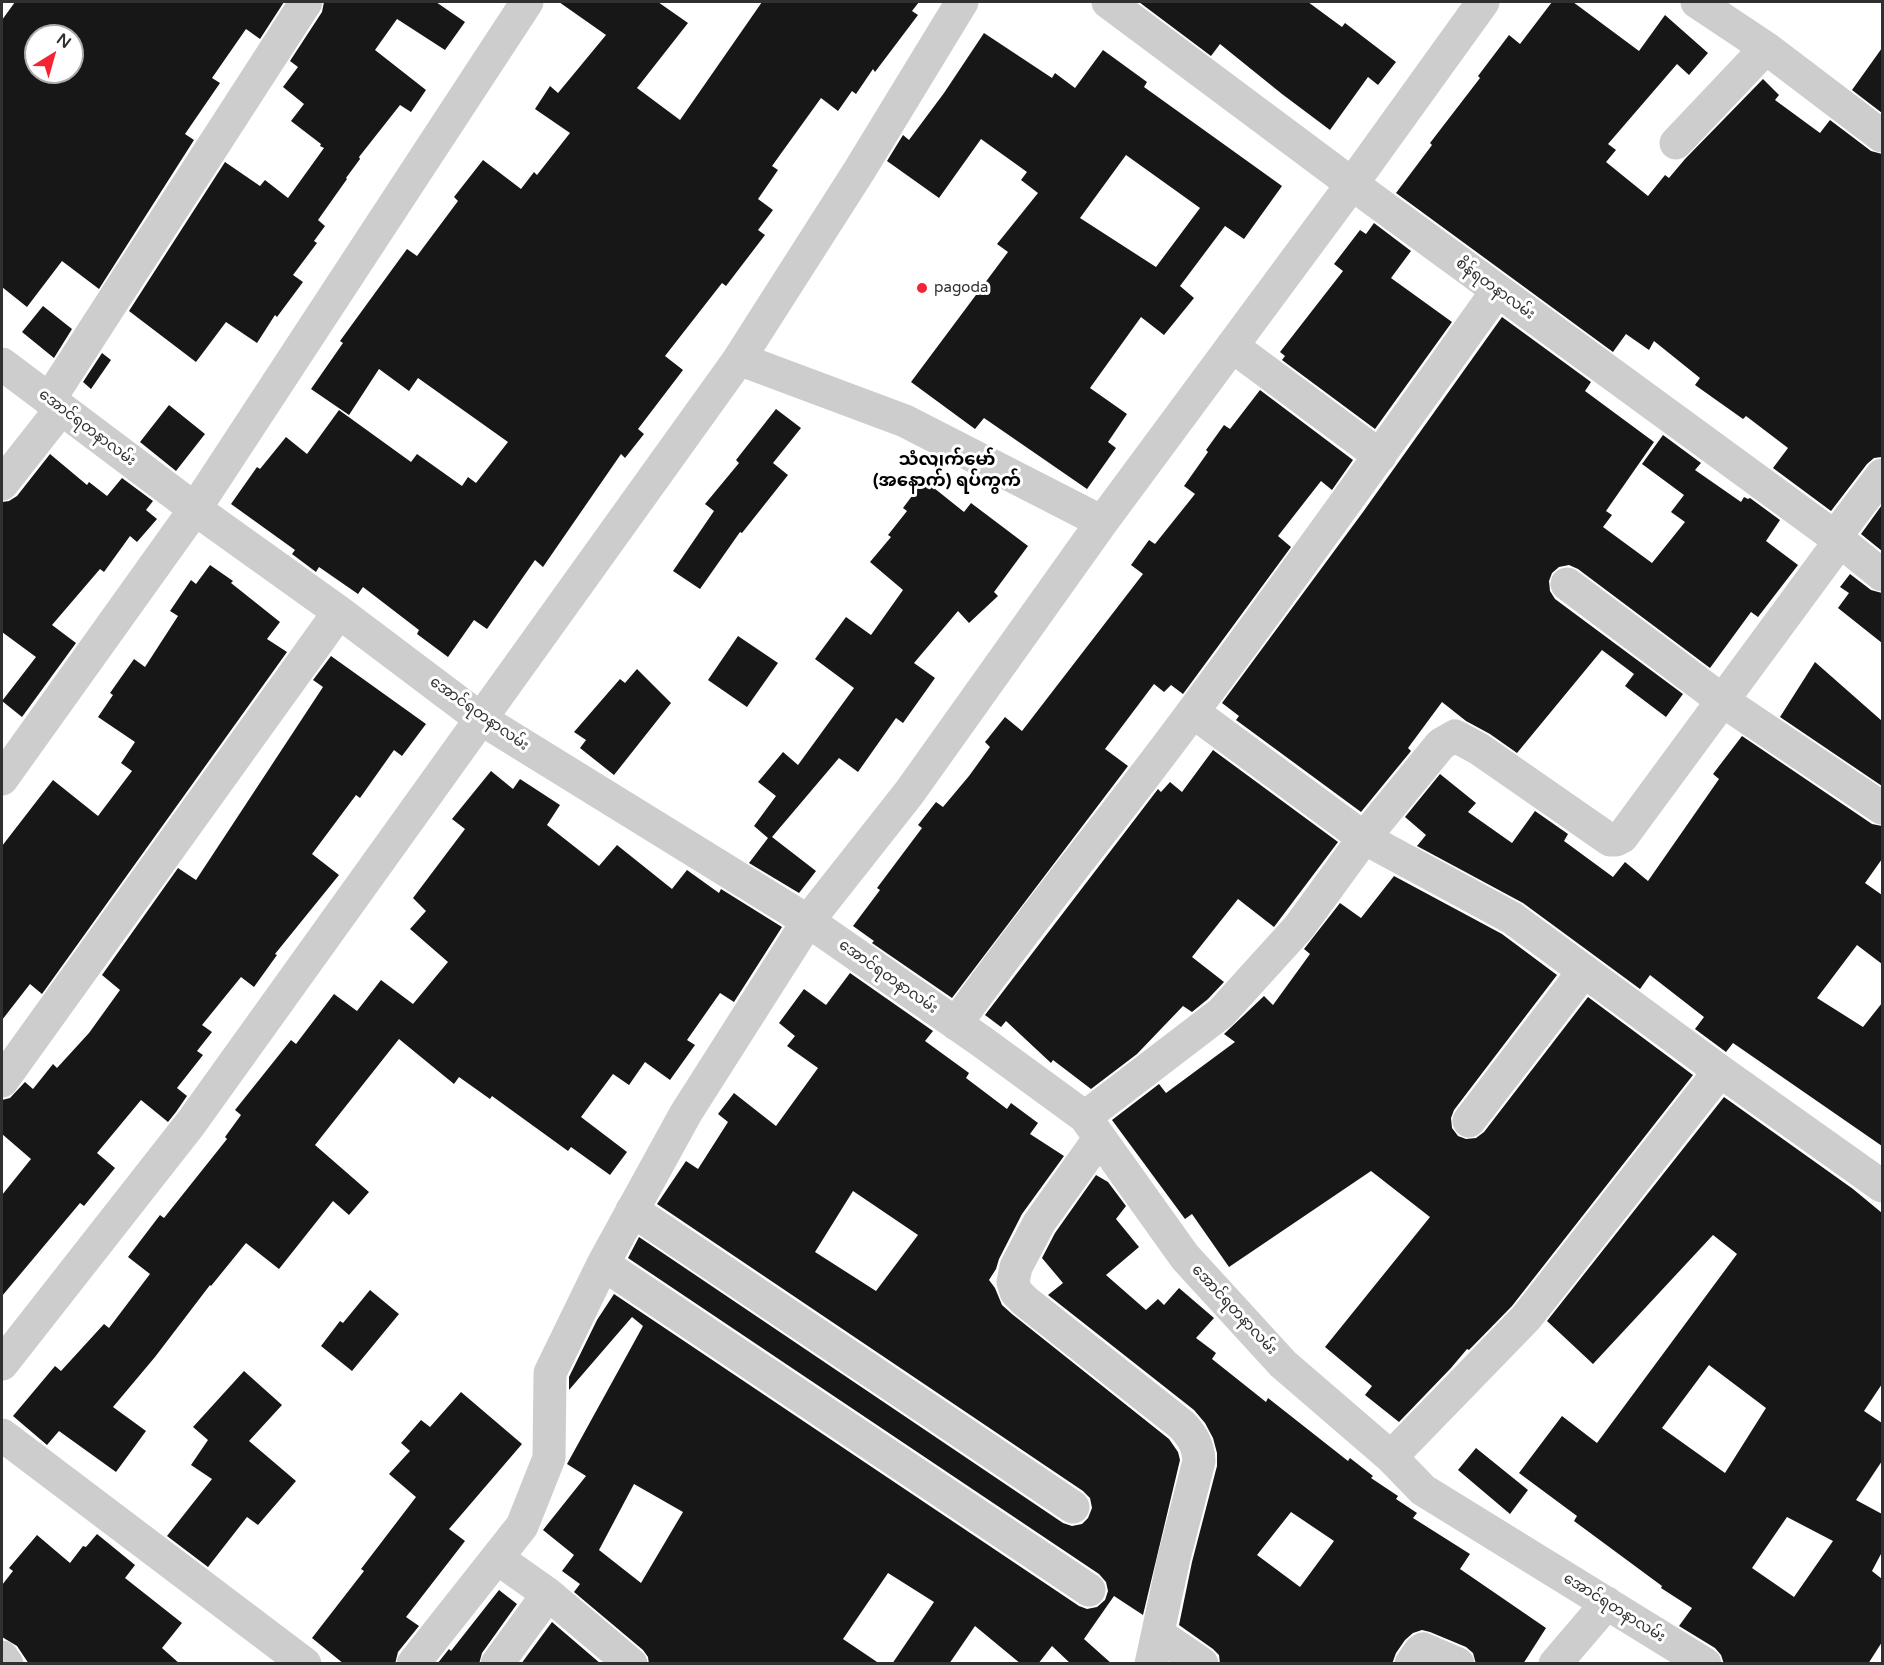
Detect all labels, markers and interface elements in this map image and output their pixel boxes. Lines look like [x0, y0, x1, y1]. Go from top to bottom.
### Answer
north arrow [24, 24, 84, 84]
text: N [52, 29, 75, 53]
street label: စိန်ရတနာလမ်း [1452, 254, 1538, 324]
place label: pagoda [934, 279, 988, 297]
marker: pagoda [915, 281, 929, 295]
street label: အောင်ရတနာလမ်း [35, 386, 139, 470]
district label: သံလျက်မော် (အနောက်) ရပ်ကွက် [873, 449, 1021, 492]
street label: အောင်ရတနာလမ်း [426, 673, 532, 755]
street label: အောင်ရတနာလမ်း [835, 936, 941, 1018]
street label: အောင်ရတနာလမ်း [1188, 1261, 1280, 1359]
street label: အောင်ရတနာလမ်း [1560, 1569, 1668, 1647]

